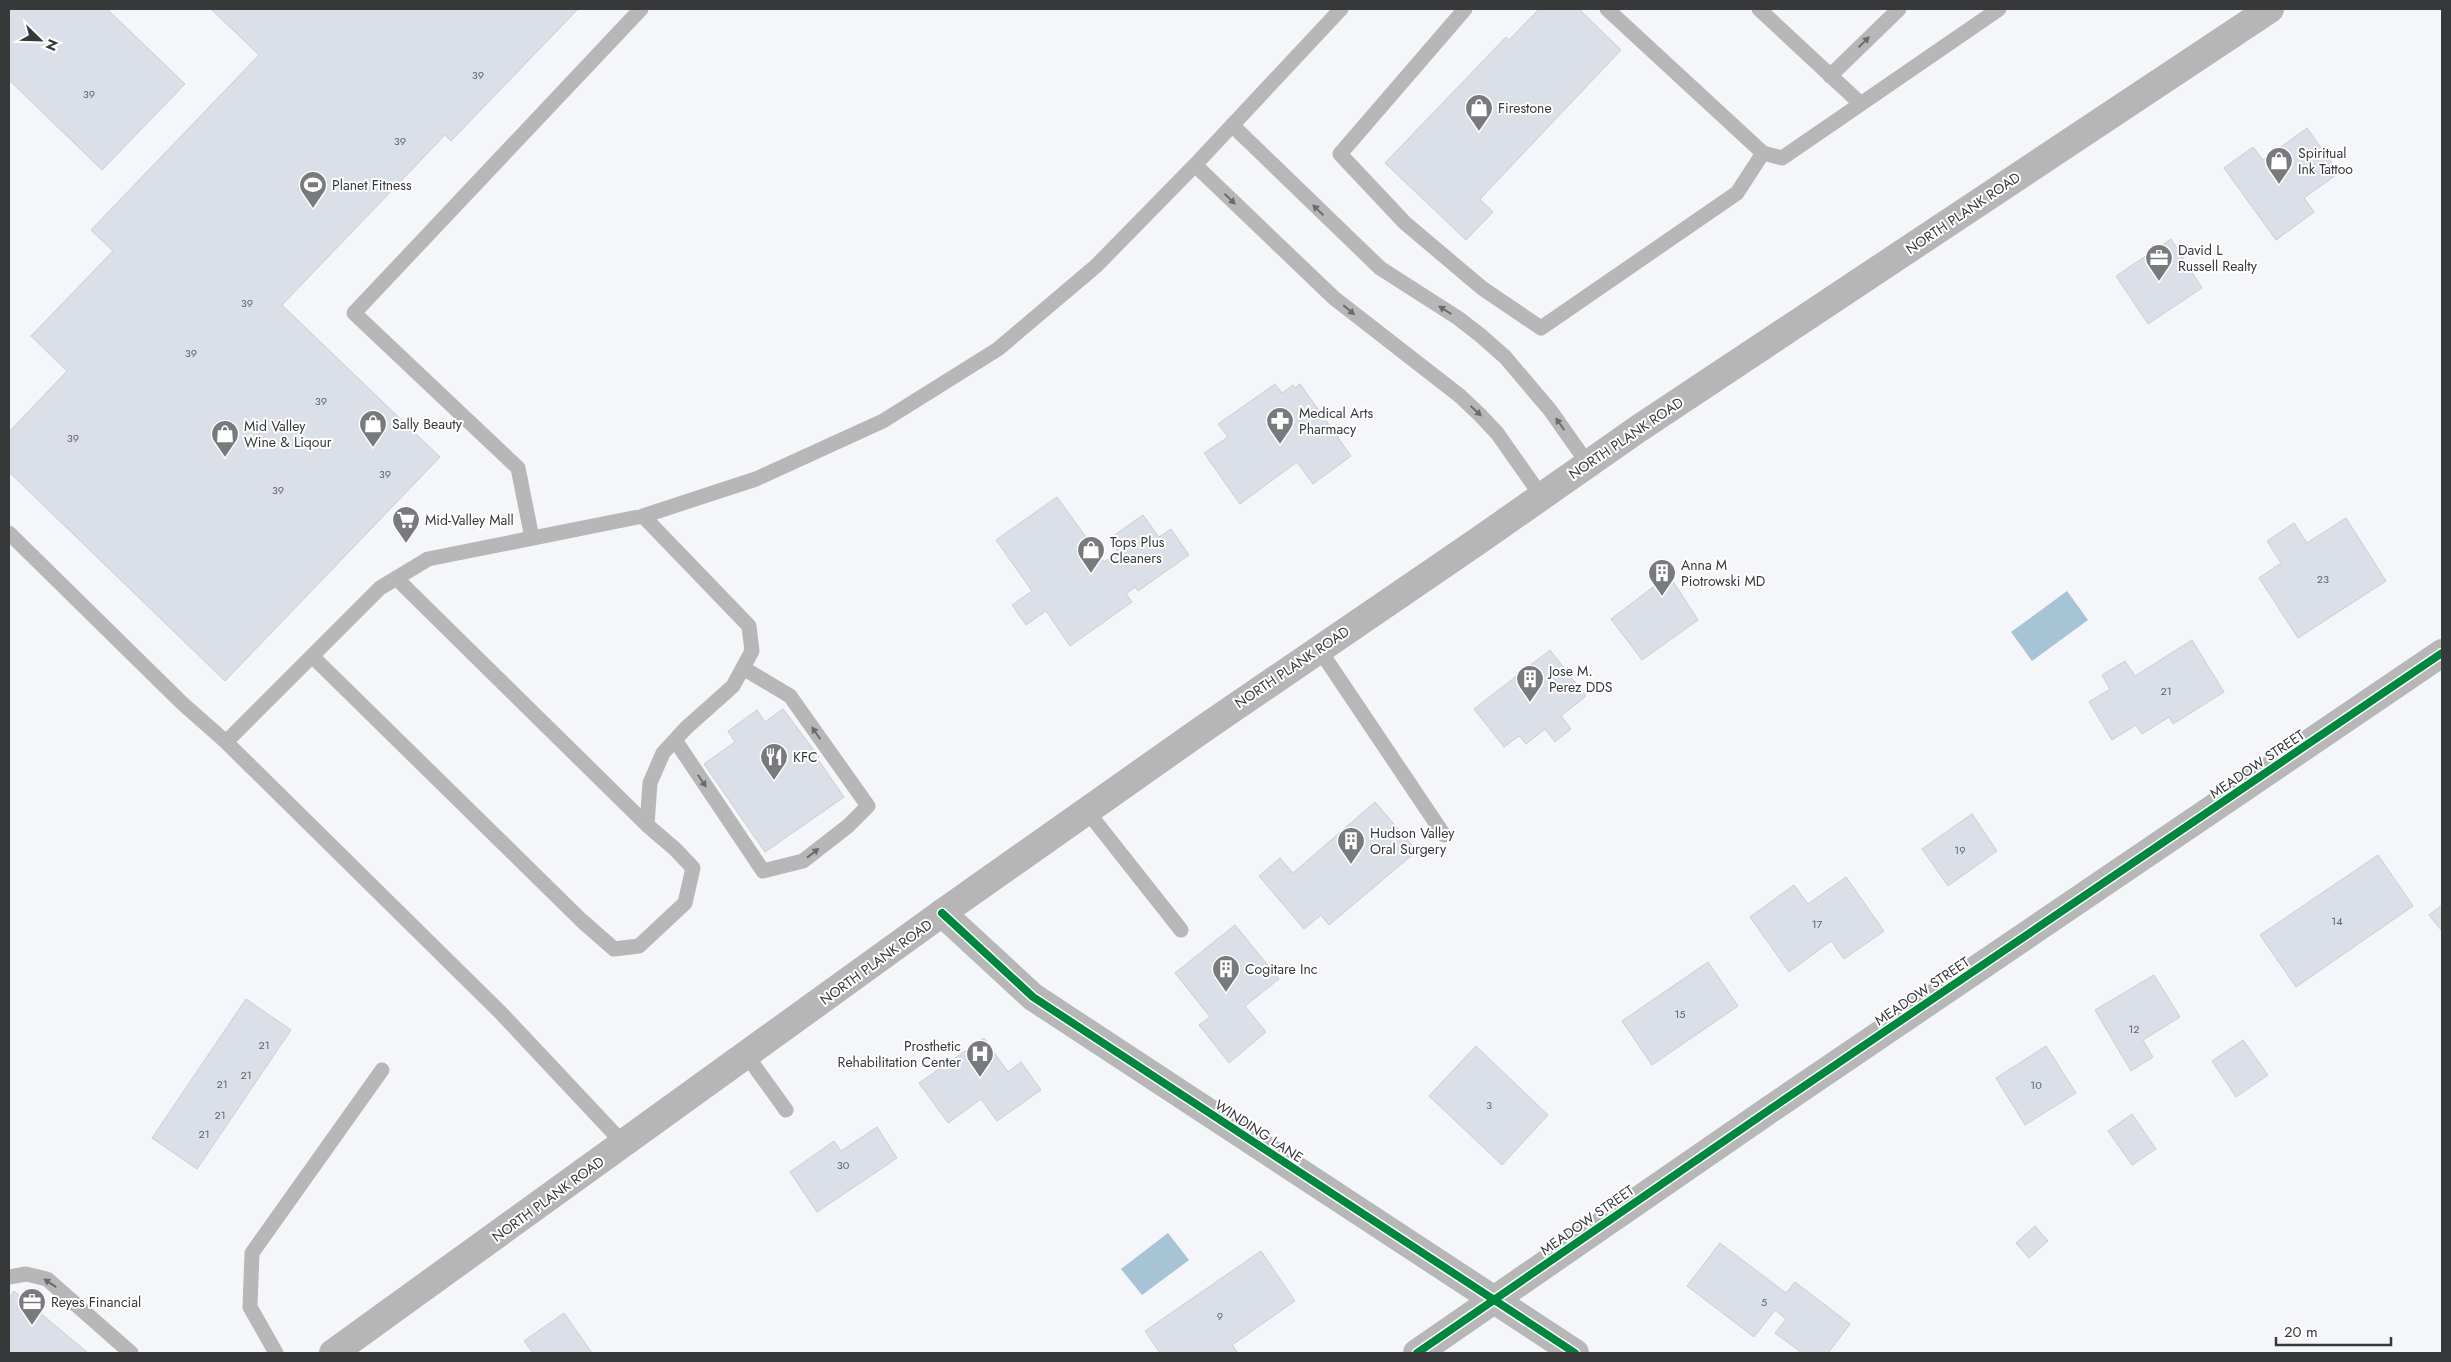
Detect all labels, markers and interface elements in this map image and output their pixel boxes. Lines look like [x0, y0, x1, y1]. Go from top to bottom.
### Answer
north arrow [15, 15, 65, 65]
text: N [41, 36, 63, 54]
one-way arrow [1858, 36, 1870, 48]
house number: 39 [472, 67, 484, 83]
house number: 39 [83, 86, 95, 102]
shop icon: Firestone [1464, 93, 1494, 132]
place label: Firestone [1498, 98, 1552, 118]
house number: 39 [394, 133, 406, 149]
place label: Spiritual Ink Tattoo [2298, 143, 2353, 179]
shop icon: Spiritual Ink Tattoo [2264, 146, 2294, 185]
street label: NORTH PLANK ROAD [1902, 167, 2024, 259]
sports icon: Planet Fitness [298, 170, 328, 209]
place label: Planet Fitness [332, 175, 412, 195]
one-way arrow [1224, 193, 1236, 205]
one-way arrow [1313, 204, 1325, 216]
place label: David L Russell Realty [2178, 240, 2258, 276]
office icon: David L Russell Realty [2144, 243, 2174, 282]
house number: 39 [241, 295, 253, 311]
one-way arrow [1342, 305, 1355, 316]
one-way arrow [1439, 306, 1452, 315]
house number: 39 [185, 345, 197, 361]
street label: NORTH PLANK ROAD [1565, 392, 1687, 484]
house number: 39 [315, 393, 327, 409]
place label: Medical Arts Pharmacy [1299, 403, 1373, 439]
one-way arrow [1470, 405, 1482, 417]
pharmacy icon: Medical Arts Pharmacy [1265, 406, 1295, 445]
shop icon: Sally Beauty [358, 409, 388, 448]
place label: Sally Beauty [392, 414, 463, 434]
place label: Mid Valley Wine & Liqour [244, 416, 332, 452]
one-way arrow [1555, 417, 1565, 431]
shop icon: Mid Valley Wine & Liqour [210, 419, 240, 458]
house number: 39 [67, 430, 79, 446]
house number: 39 [379, 466, 391, 482]
house number: 39 [272, 482, 284, 498]
supermarket icon: Mid-Valley Mall [391, 505, 421, 544]
place label: Mid-Valley Mall [425, 510, 514, 530]
place label: Tops Plus Cleaners [1110, 532, 1165, 568]
shop icon: Tops Plus Cleaners [1076, 535, 1106, 574]
place label: Anna M Piotrowski MD [1681, 555, 1765, 591]
building icon: Anna M Piotrowski MD [1647, 558, 1677, 597]
house number: 23 [2317, 571, 2329, 587]
street label: NORTH PLANK ROAD [1231, 621, 1353, 713]
place label: Jose M. Perez DDS [1547, 661, 1613, 697]
building icon: Jose M. Perez DDS [1515, 664, 1545, 703]
house number: 21 [2160, 683, 2172, 699]
street label: MEADOW STREET [2206, 725, 2309, 803]
one-way arrow [811, 726, 821, 739]
restaurant icon: KFC [759, 742, 789, 781]
place label: KFC [793, 747, 818, 767]
one-way arrow [697, 774, 706, 788]
place label: Hudson Valley Oral Surgery [1370, 823, 1455, 859]
building icon: Hudson Valley Oral Surgery [1336, 826, 1366, 865]
house number: 19 [1954, 842, 1966, 858]
one-way arrow [806, 848, 820, 858]
house number: 14 [2331, 913, 2343, 929]
street label: NORTH PLANK ROAD [816, 914, 936, 1010]
house number: 17 [1812, 916, 1823, 932]
street label: MEADOW STREET [1871, 952, 1974, 1030]
building icon: Cogitare Inc [1211, 954, 1241, 993]
place label: Cogitare Inc [1245, 959, 1317, 979]
house number: 15 [1674, 1006, 1686, 1022]
house number: 12 [2128, 1021, 2140, 1037]
place label: Prosthetic Rehabilitation Center [838, 1036, 961, 1072]
house number: 21 [258, 1037, 270, 1053]
hospital icon: Prosthetic Rehabilitation Center [965, 1039, 995, 1078]
house number: 21 [240, 1067, 252, 1083]
house number: 21 [216, 1076, 228, 1092]
house number: 10 [2030, 1077, 2042, 1093]
street label: WINDING LANE [1211, 1095, 1307, 1167]
house number: 3 [1486, 1097, 1492, 1113]
house number: 21 [214, 1107, 226, 1123]
house number: 21 [198, 1126, 210, 1142]
street label: NORTH PLANK ROAD [488, 1151, 608, 1247]
house number: 30 [837, 1157, 850, 1173]
street label: MEADOW STREET [1536, 1180, 1638, 1260]
one-way arrow [43, 1278, 57, 1288]
office icon: Reyes Financial [17, 1287, 47, 1326]
place label: Reyes Financial [51, 1292, 141, 1312]
house number: 5 [1761, 1294, 1767, 1310]
house number: 9 [1217, 1308, 1223, 1324]
scale bar [2276, 1314, 2391, 1346]
text: 20 m [2284, 1321, 2318, 1343]

